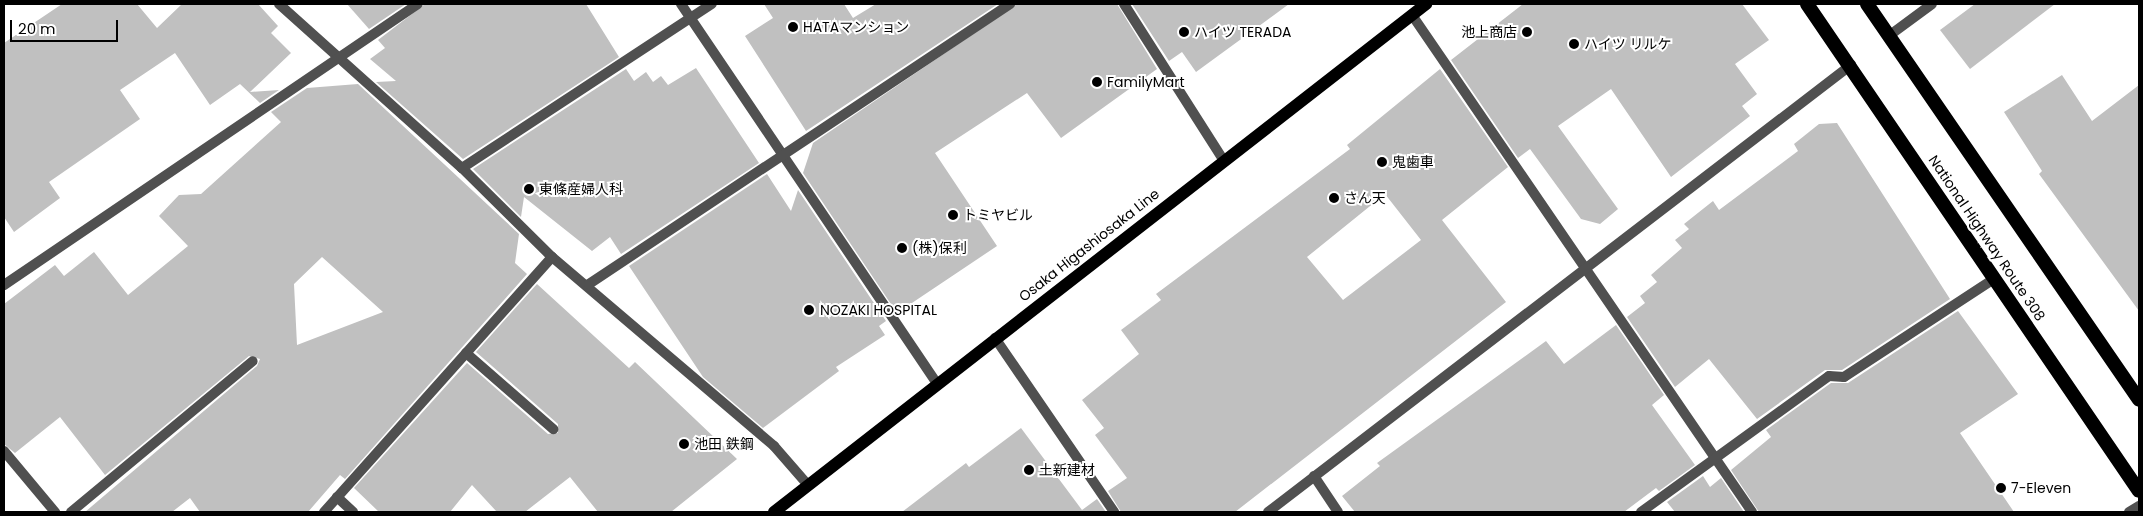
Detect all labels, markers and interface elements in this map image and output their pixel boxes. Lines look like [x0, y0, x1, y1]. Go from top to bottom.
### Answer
scale bar [12, 10, 120, 42]
text: 20 m [18, 18, 56, 39]
place label: HATAマンション [803, 19, 909, 35]
marker: HATAマンション [787, 21, 799, 33]
place label: ハイツ TERADA [1194, 24, 1292, 40]
place label: 池上商店 [1461, 24, 1517, 40]
marker: ハイツ TERADA [1178, 26, 1190, 38]
marker: 池上商店 [1521, 26, 1533, 38]
place label: ハイツ リルケ [1584, 36, 1672, 52]
marker: ハイツ リルケ [1568, 38, 1580, 50]
place label: FamilyMart [1107, 74, 1185, 90]
marker: FamilyMart [1091, 76, 1103, 88]
street label: National Highway Route 308 [1925, 152, 2049, 324]
place label: 鬼歯車 [1392, 154, 1434, 170]
marker: 鬼歯車 [1376, 156, 1388, 168]
place label: 東條産婦人科 [539, 181, 623, 197]
marker: 東條産婦人科 [523, 183, 535, 195]
street label: Osaka Higashiosaka Line [1016, 185, 1162, 305]
place label: さん天 [1344, 190, 1386, 206]
marker: さん天 [1328, 192, 1340, 204]
place label: トミヤビル [963, 207, 1033, 223]
marker: トミヤビル [947, 209, 959, 221]
place label: (株)保利 [912, 240, 967, 256]
marker: (株)保利 [896, 242, 908, 254]
place label: NOZAKI HOSPITAL [820, 302, 937, 318]
marker: NOZAKI HOSPITAL [802, 303, 816, 317]
place label: 池田 鉄鋼 [694, 436, 754, 452]
marker: 池田 鉄鋼 [678, 438, 690, 450]
place label: 土新建材 [1039, 462, 1095, 478]
marker: 土新建材 [1023, 464, 1035, 476]
place label: 7-Eleven [2011, 480, 2071, 496]
marker: 7-Eleven [1995, 482, 2007, 494]

